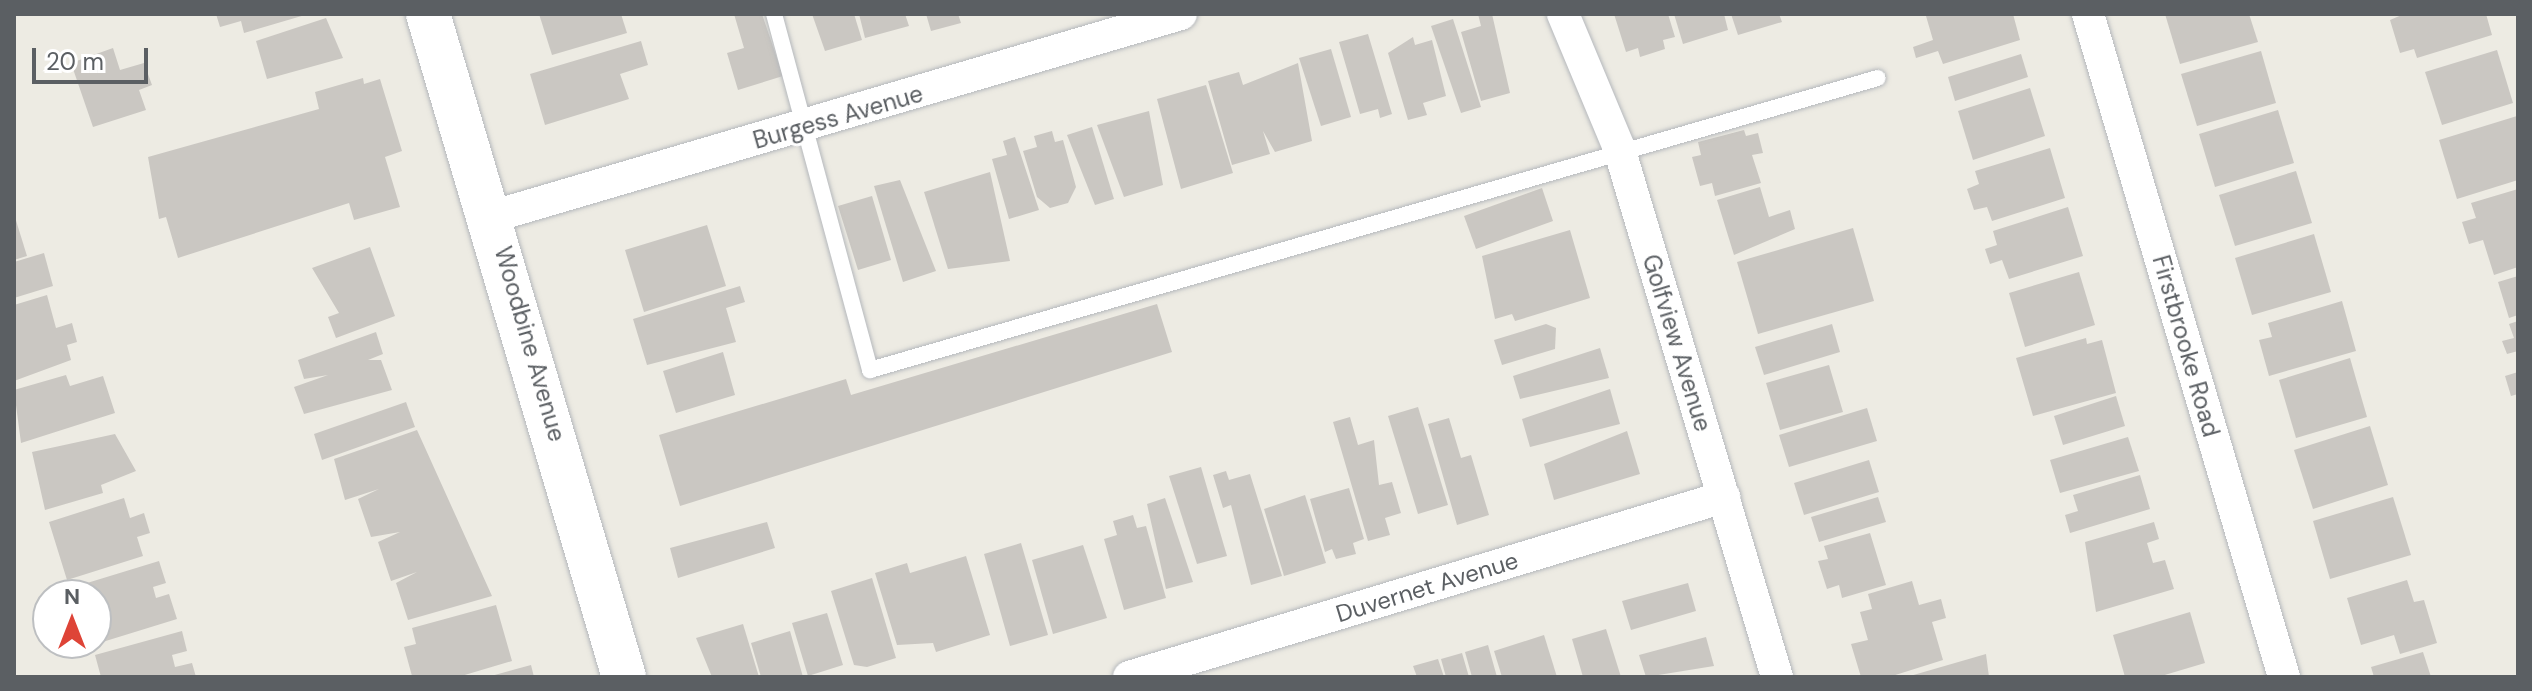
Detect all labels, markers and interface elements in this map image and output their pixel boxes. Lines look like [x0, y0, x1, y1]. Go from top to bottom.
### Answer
scale bar [36, 32, 152, 82]
text: 20 m [46, 46, 104, 77]
street label: Burgess Avenue [750, 79, 926, 155]
street label: Woodbine Avenue [488, 243, 572, 445]
street label: Golfview Avenue [1636, 251, 1718, 435]
street label: Firstbrooke Road [2146, 252, 2226, 440]
street label: Duvernet Avenue [1332, 546, 1522, 628]
north arrow [32, 579, 112, 659]
text: N [64, 582, 80, 611]

